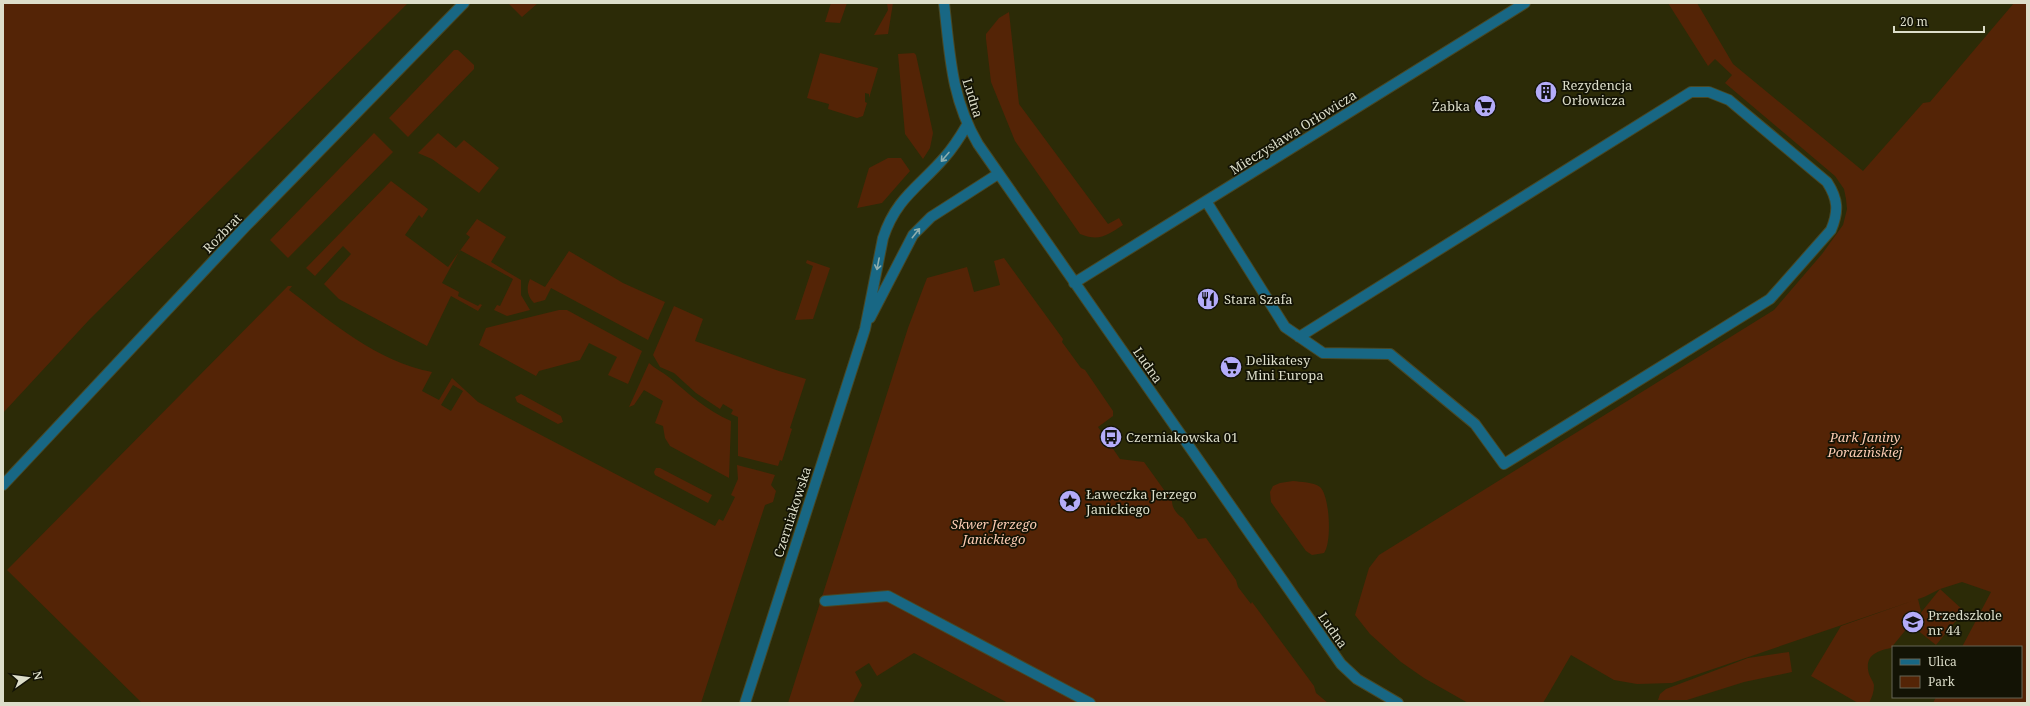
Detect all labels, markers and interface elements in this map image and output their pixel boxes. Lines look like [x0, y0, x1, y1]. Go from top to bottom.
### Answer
scale bar [1894, 8, 1984, 34]
text: 20 m [1900, 13, 1928, 30]
street label: Ludna [959, 76, 987, 120]
place label: Rezydencja Orłowicza [1562, 76, 1632, 109]
building icon: Rezydencja Orłowicza [1533, 79, 1559, 105]
street label: Mieczysława Orłowicza [1226, 86, 1360, 178]
supermarket icon: Żabka [1472, 93, 1498, 119]
place label: Żabka [1432, 97, 1470, 115]
one-way arrow [940, 152, 949, 162]
street label: Rozbrat [199, 209, 246, 257]
one-way arrow [912, 227, 920, 238]
one-way arrow [873, 257, 881, 270]
restaurant icon: Stara Szafa [1195, 286, 1221, 312]
place label: Stara Szafa [1224, 290, 1293, 308]
street label: Ludna [1129, 343, 1167, 387]
place label: Delikatesy Mini Europa [1246, 351, 1324, 384]
supermarket icon: Delikatesy Mini Europa [1218, 354, 1244, 380]
bus stop icon: Czerniakowska 01 [1098, 424, 1124, 450]
place label: Czerniakowska 01 [1126, 428, 1238, 446]
park label: Park Janiny Porazińskiej [1827, 428, 1903, 461]
street label: Czerniakowska [769, 464, 815, 560]
place label: Ławeczka Jerzego Janickiego [1085, 485, 1197, 518]
place icon: Ławeczka Jerzego Janickiego [1057, 488, 1083, 514]
park label: Skwer Jerzego Janickiego [951, 515, 1037, 548]
place label: Przedszkole nr 44 [1928, 606, 2002, 639]
street label: Ludna [1314, 608, 1352, 652]
school or university icon: Przedszkole nr 44 [1900, 609, 1926, 635]
legend [1892, 646, 2022, 698]
text: Ulica [1928, 653, 1957, 670]
north arrow [8, 658, 48, 698]
text: N [30, 669, 47, 682]
text: Park [1928, 673, 1956, 690]

